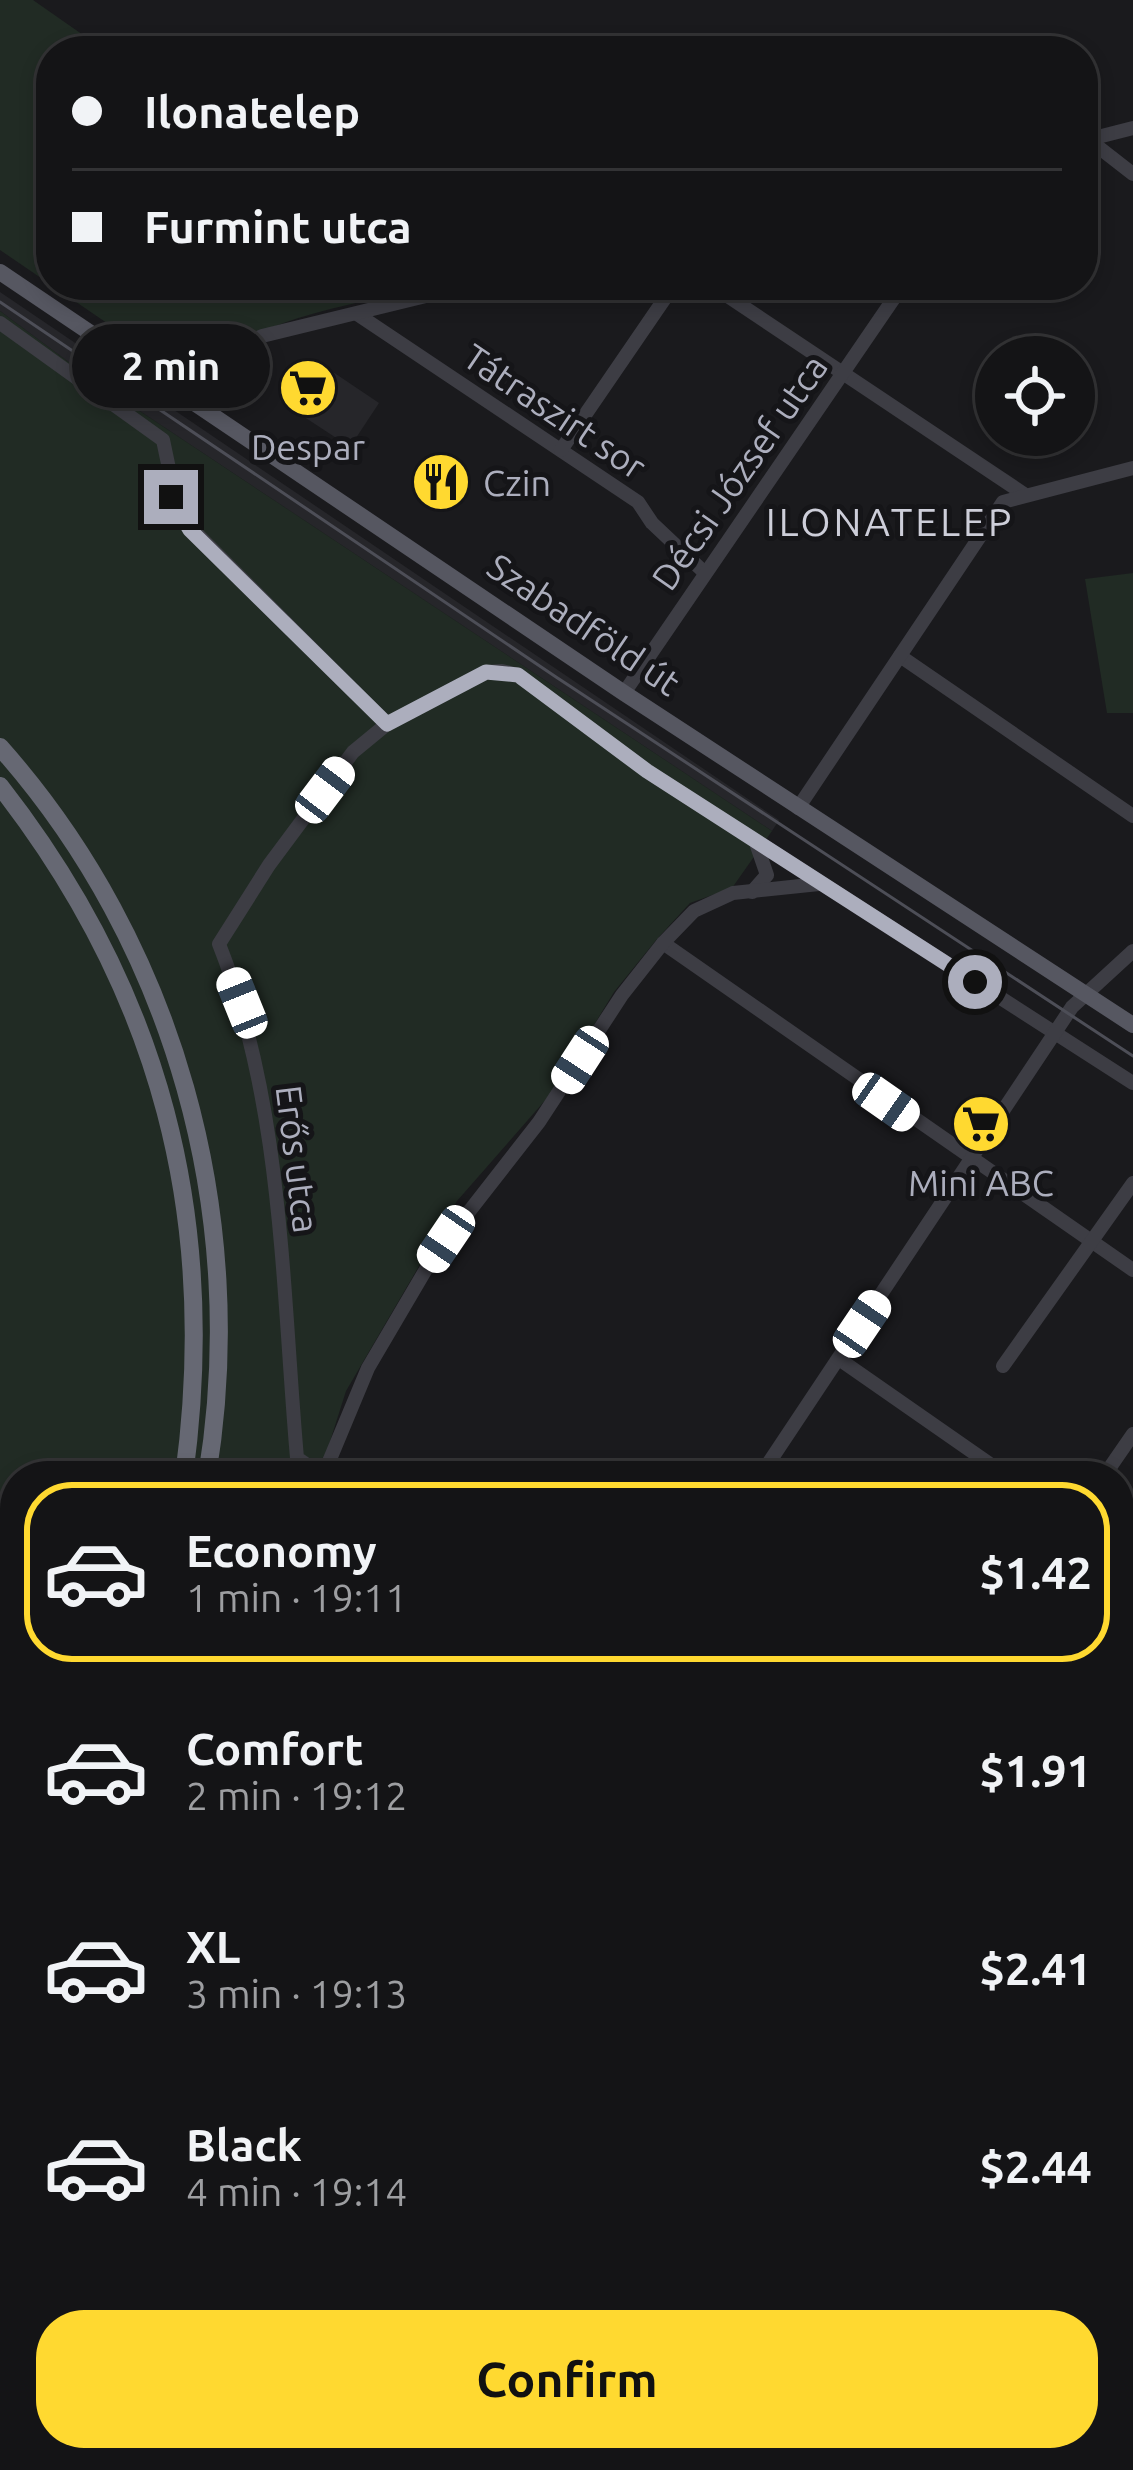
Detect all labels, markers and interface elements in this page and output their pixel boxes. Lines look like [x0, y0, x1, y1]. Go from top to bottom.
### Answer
text: Ilonatelep [144, 86, 360, 137]
text: Furmint utca [144, 201, 412, 252]
callout: 2 min [72, 323, 270, 407]
street label: Tátraszirt sor [456, 335, 654, 487]
map controls [975, 336, 1095, 456]
button: locate [975, 336, 1095, 456]
text: 2 min [122, 344, 220, 387]
street label: Décsi József utca [643, 347, 835, 597]
supermarket icon: Despar [277, 357, 339, 419]
place label: Despar [251, 426, 365, 467]
restaurant icon: Czin [410, 451, 472, 513]
place label: Czin [483, 462, 551, 503]
route end [144, 470, 198, 524]
district label: ILONATELEP [766, 500, 1014, 543]
street label: Szabadföld út [480, 545, 688, 703]
car [289, 750, 361, 830]
route start [948, 955, 1002, 1009]
car [212, 963, 272, 1043]
car [545, 1020, 615, 1100]
car [846, 1067, 926, 1137]
street label: Erős utca [269, 1083, 327, 1235]
supermarket icon: Mini ABC [950, 1093, 1012, 1155]
place label: Mini ABC [908, 1162, 1054, 1203]
car [411, 1199, 481, 1279]
car [827, 1284, 897, 1364]
icon: car [42, 1518, 150, 1626]
text: Economy [186, 1525, 377, 1576]
text: $1.42 [979, 1547, 1092, 1598]
text: 1 min · 19:11 [186, 1576, 407, 1619]
icon: car [42, 1716, 150, 1824]
text: Comfort [186, 1723, 363, 1774]
text: $1.91 [979, 1745, 1092, 1796]
text: 2 min · 19:12 [186, 1774, 407, 1817]
icon: car [42, 1914, 150, 2022]
text: XL [186, 1921, 240, 1972]
text: $2.41 [979, 1943, 1092, 1994]
text: 3 min · 19:13 [186, 1972, 407, 2015]
icon: car [42, 2112, 150, 2220]
text: Black [186, 2119, 302, 2170]
text: $2.44 [979, 2141, 1092, 2192]
text: 4 min · 19:14 [186, 2170, 407, 2213]
button: Confirm [36, 2310, 1098, 2448]

